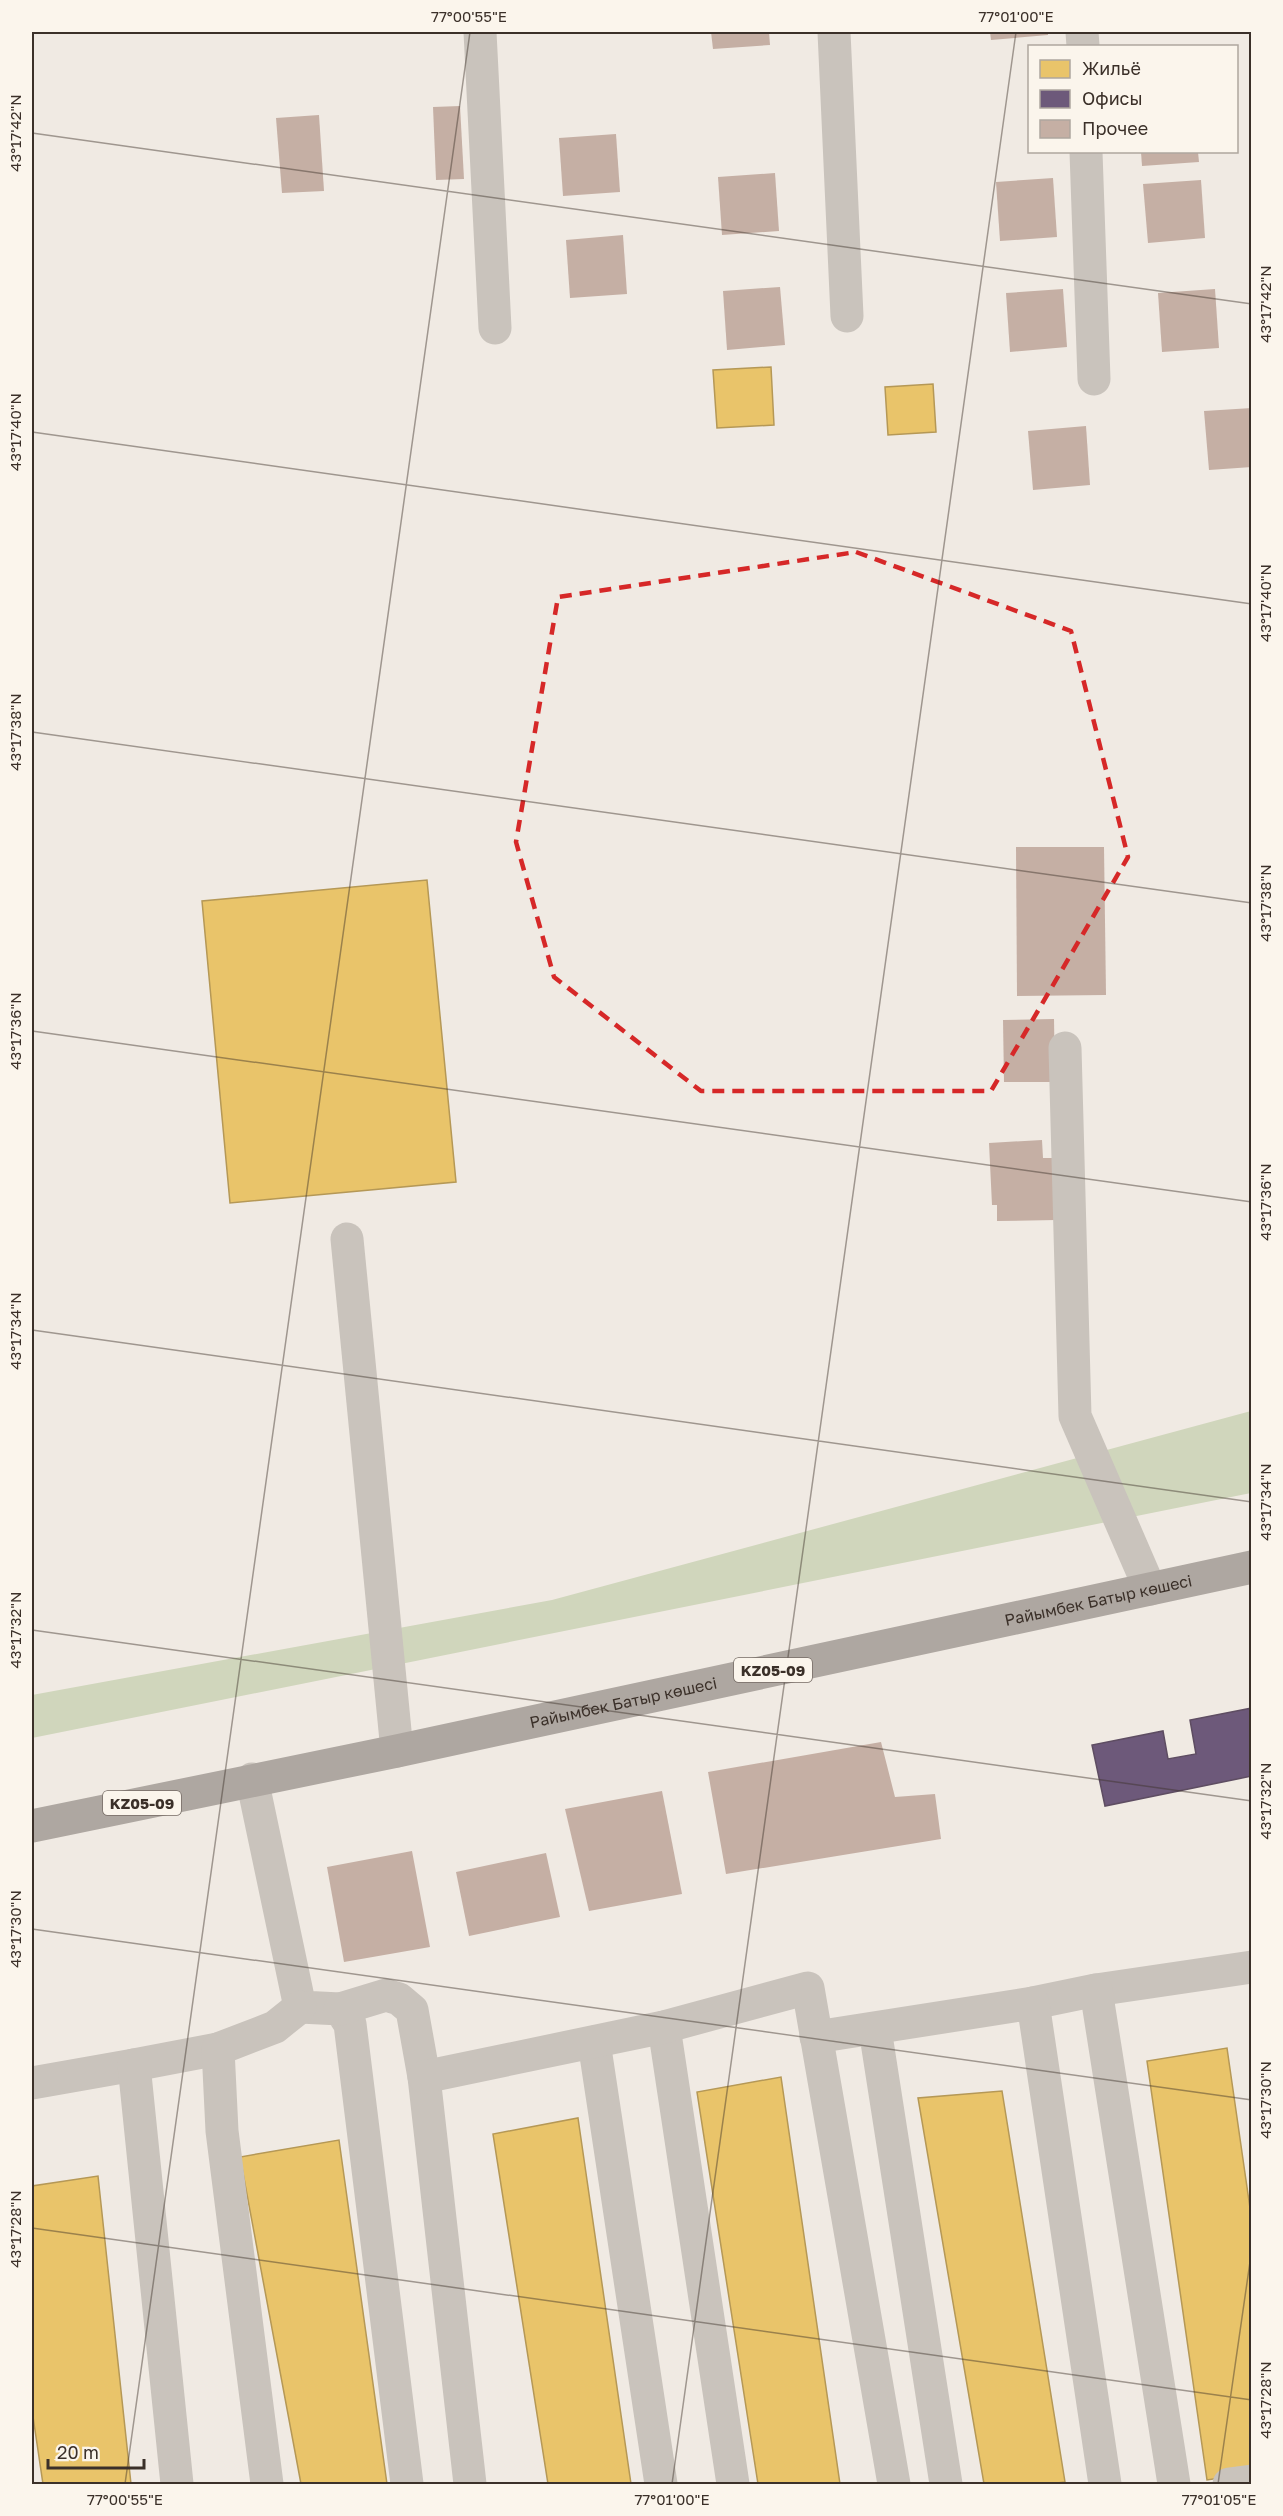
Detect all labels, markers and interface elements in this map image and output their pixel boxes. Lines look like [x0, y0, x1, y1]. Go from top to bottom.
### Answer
text: 77°00'55"E [431, 7, 507, 25]
text: 77°01'00"E [978, 7, 1054, 25]
legend [1028, 45, 1238, 153]
text: Жильё [1082, 57, 1141, 79]
text: Офисы [1082, 87, 1143, 109]
text: 43°17'42"N [6, 94, 24, 172]
text: Прочее [1082, 117, 1148, 139]
text: 43°17'42"N [1256, 265, 1274, 343]
text: 43°17'40"N [6, 393, 24, 471]
text: 43°17'40"N [1256, 564, 1274, 642]
text: 43°17'38"N [6, 693, 24, 771]
text: 43°17'38"N [1256, 864, 1274, 942]
text: 43°17'36"N [6, 992, 24, 1070]
text: 43°17'36"N [1256, 1163, 1274, 1241]
text: 43°17'34"N [6, 1292, 24, 1370]
text: 43°17'34"N [1256, 1463, 1274, 1541]
street label: Райымбек Батыр көшесі [1003, 1570, 1194, 1630]
text: 43°17'32"N [6, 1591, 24, 1669]
road number: KZ05-09 [734, 1658, 812, 1682]
street label: Райымбек Батыр көшесі [528, 1672, 719, 1732]
text: 43°17'32"N [1256, 1762, 1274, 1840]
road number: KZ05-09 [103, 1791, 181, 1815]
text: 43°17'30"N [6, 1890, 24, 1968]
text: 43°17'30"N [1256, 2061, 1274, 2139]
text: 43°17'28"N [6, 2190, 24, 2268]
text: 43°17'28"N [1256, 2361, 1274, 2439]
scale bar [48, 2432, 144, 2470]
text: 20 m [57, 2441, 99, 2463]
text: 77°00'55"E [87, 2490, 163, 2508]
text: 77°01'00"E [634, 2490, 710, 2508]
text: 77°01'05"E [1182, 2490, 1256, 2508]

